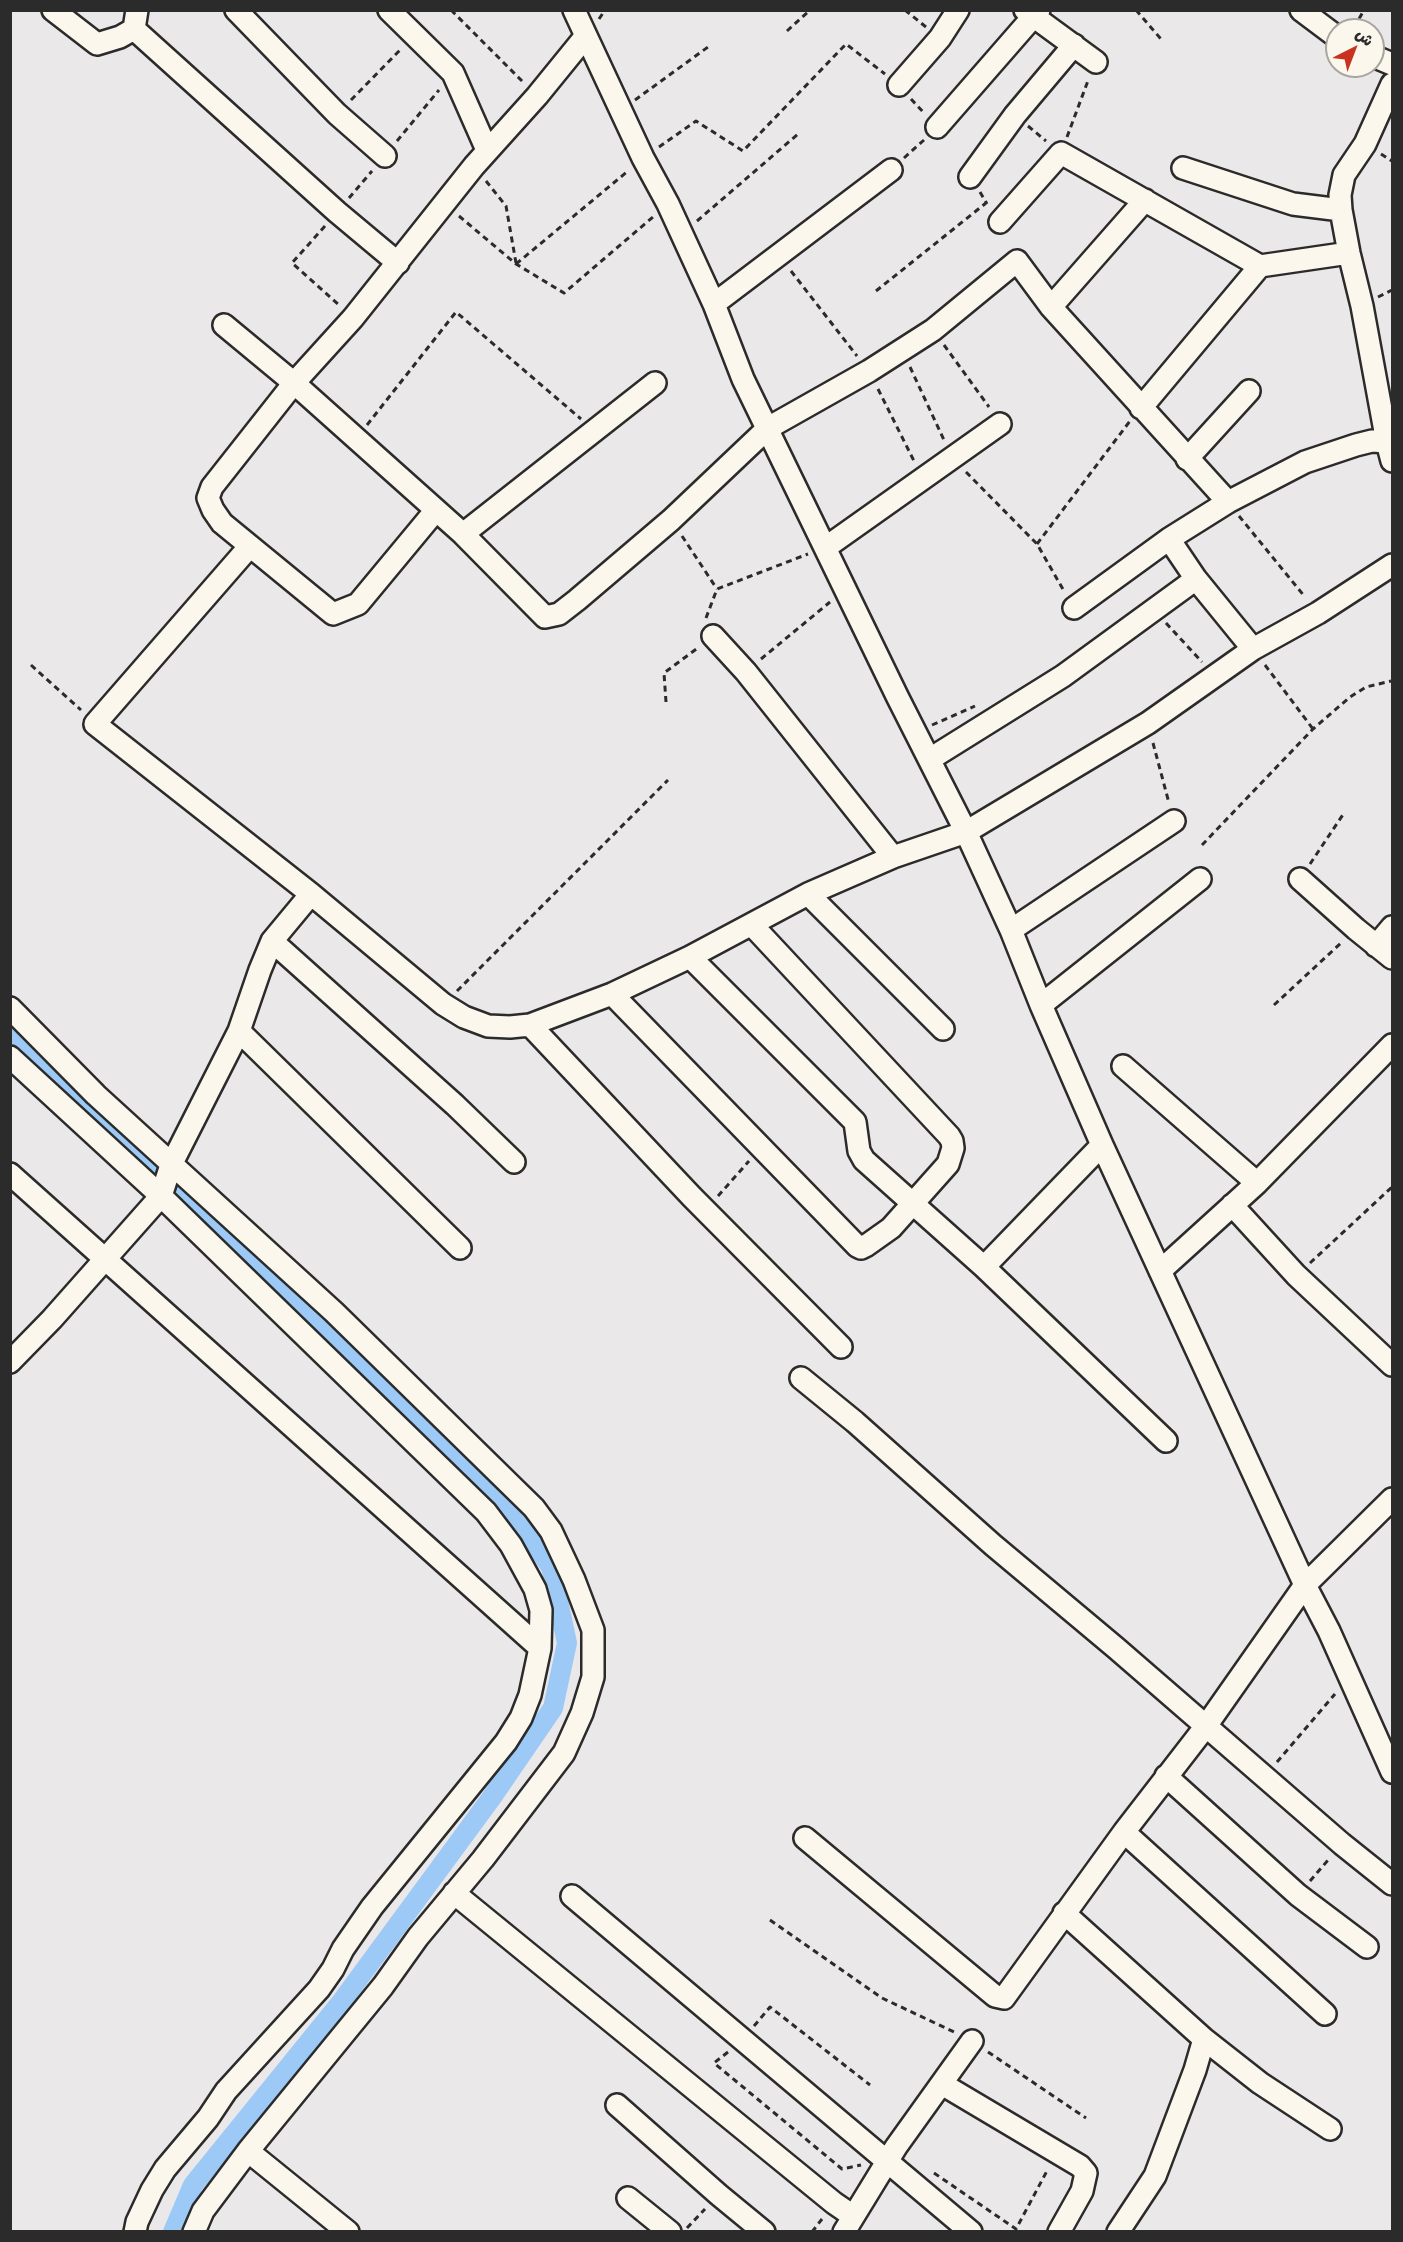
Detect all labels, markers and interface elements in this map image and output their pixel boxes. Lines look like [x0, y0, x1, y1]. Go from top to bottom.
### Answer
north arrow [1325, 18, 1385, 78]
text: ش [1351, 21, 1380, 51]

